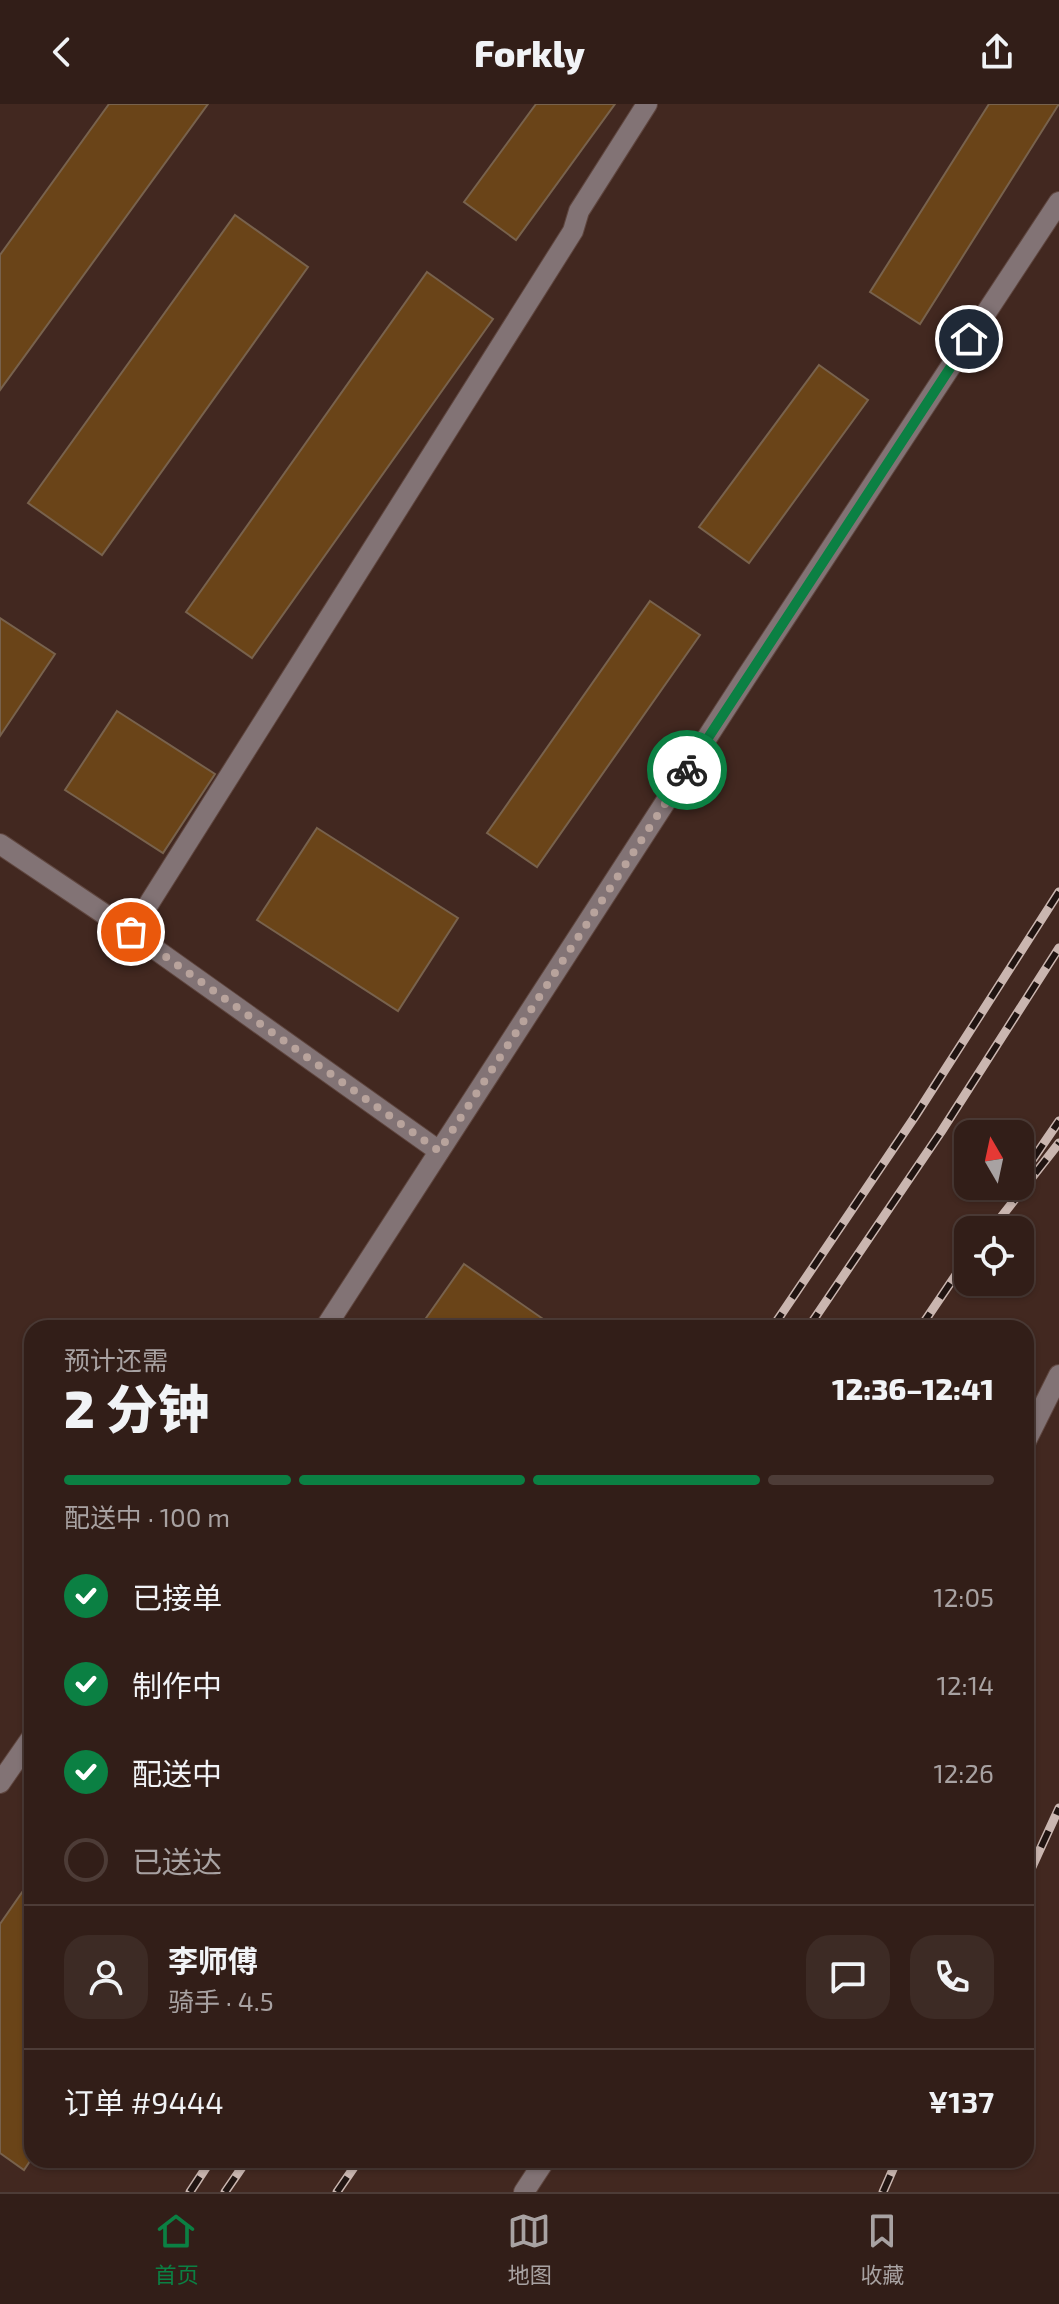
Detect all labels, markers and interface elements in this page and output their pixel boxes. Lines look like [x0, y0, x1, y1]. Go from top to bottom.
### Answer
icon: back [40, 30, 84, 74]
icon: share [975, 30, 1019, 74]
text: Forkly [474, 31, 585, 74]
pin [935, 305, 1003, 373]
icon: home [947, 317, 991, 361]
courier [647, 730, 727, 810]
icon: bike [665, 748, 709, 792]
pin [97, 898, 165, 966]
icon: bag [109, 910, 153, 954]
north arrow [954, 1120, 1034, 1200]
map controls [954, 1120, 1034, 1296]
button: locate [954, 1216, 1034, 1296]
text: 预计还需 [64, 1344, 168, 1375]
text: 12:36–12:41 [832, 1370, 994, 1406]
text: 2 分钟 [64, 1376, 210, 1438]
text: 配送中 · 100 m [64, 1501, 230, 1532]
icon: check [64, 1574, 108, 1618]
text: 已接单 [132, 1579, 222, 1615]
text: 12:05 [933, 1581, 994, 1612]
icon: check [64, 1662, 108, 1706]
text: 制作中 [132, 1667, 222, 1703]
text: 12:14 [937, 1669, 994, 1700]
icon: check [64, 1750, 108, 1794]
text: 配送中 [132, 1755, 222, 1791]
text: 12:26 [933, 1757, 994, 1788]
text: 已送达 [132, 1843, 222, 1879]
button: person [64, 1935, 148, 2019]
button: chat [806, 1935, 890, 2019]
button: phone [910, 1935, 994, 2019]
text: 李师傅 [168, 1942, 258, 1978]
text: 骑手 · 4.5 [168, 1985, 274, 2016]
text: ¥137 [928, 2083, 994, 2119]
text: 订单 #9444 [64, 2084, 224, 2120]
tab: 首页 [154, 2209, 199, 2289]
tab: 地图 [507, 2209, 552, 2289]
tab: 收藏 [860, 2209, 905, 2289]

